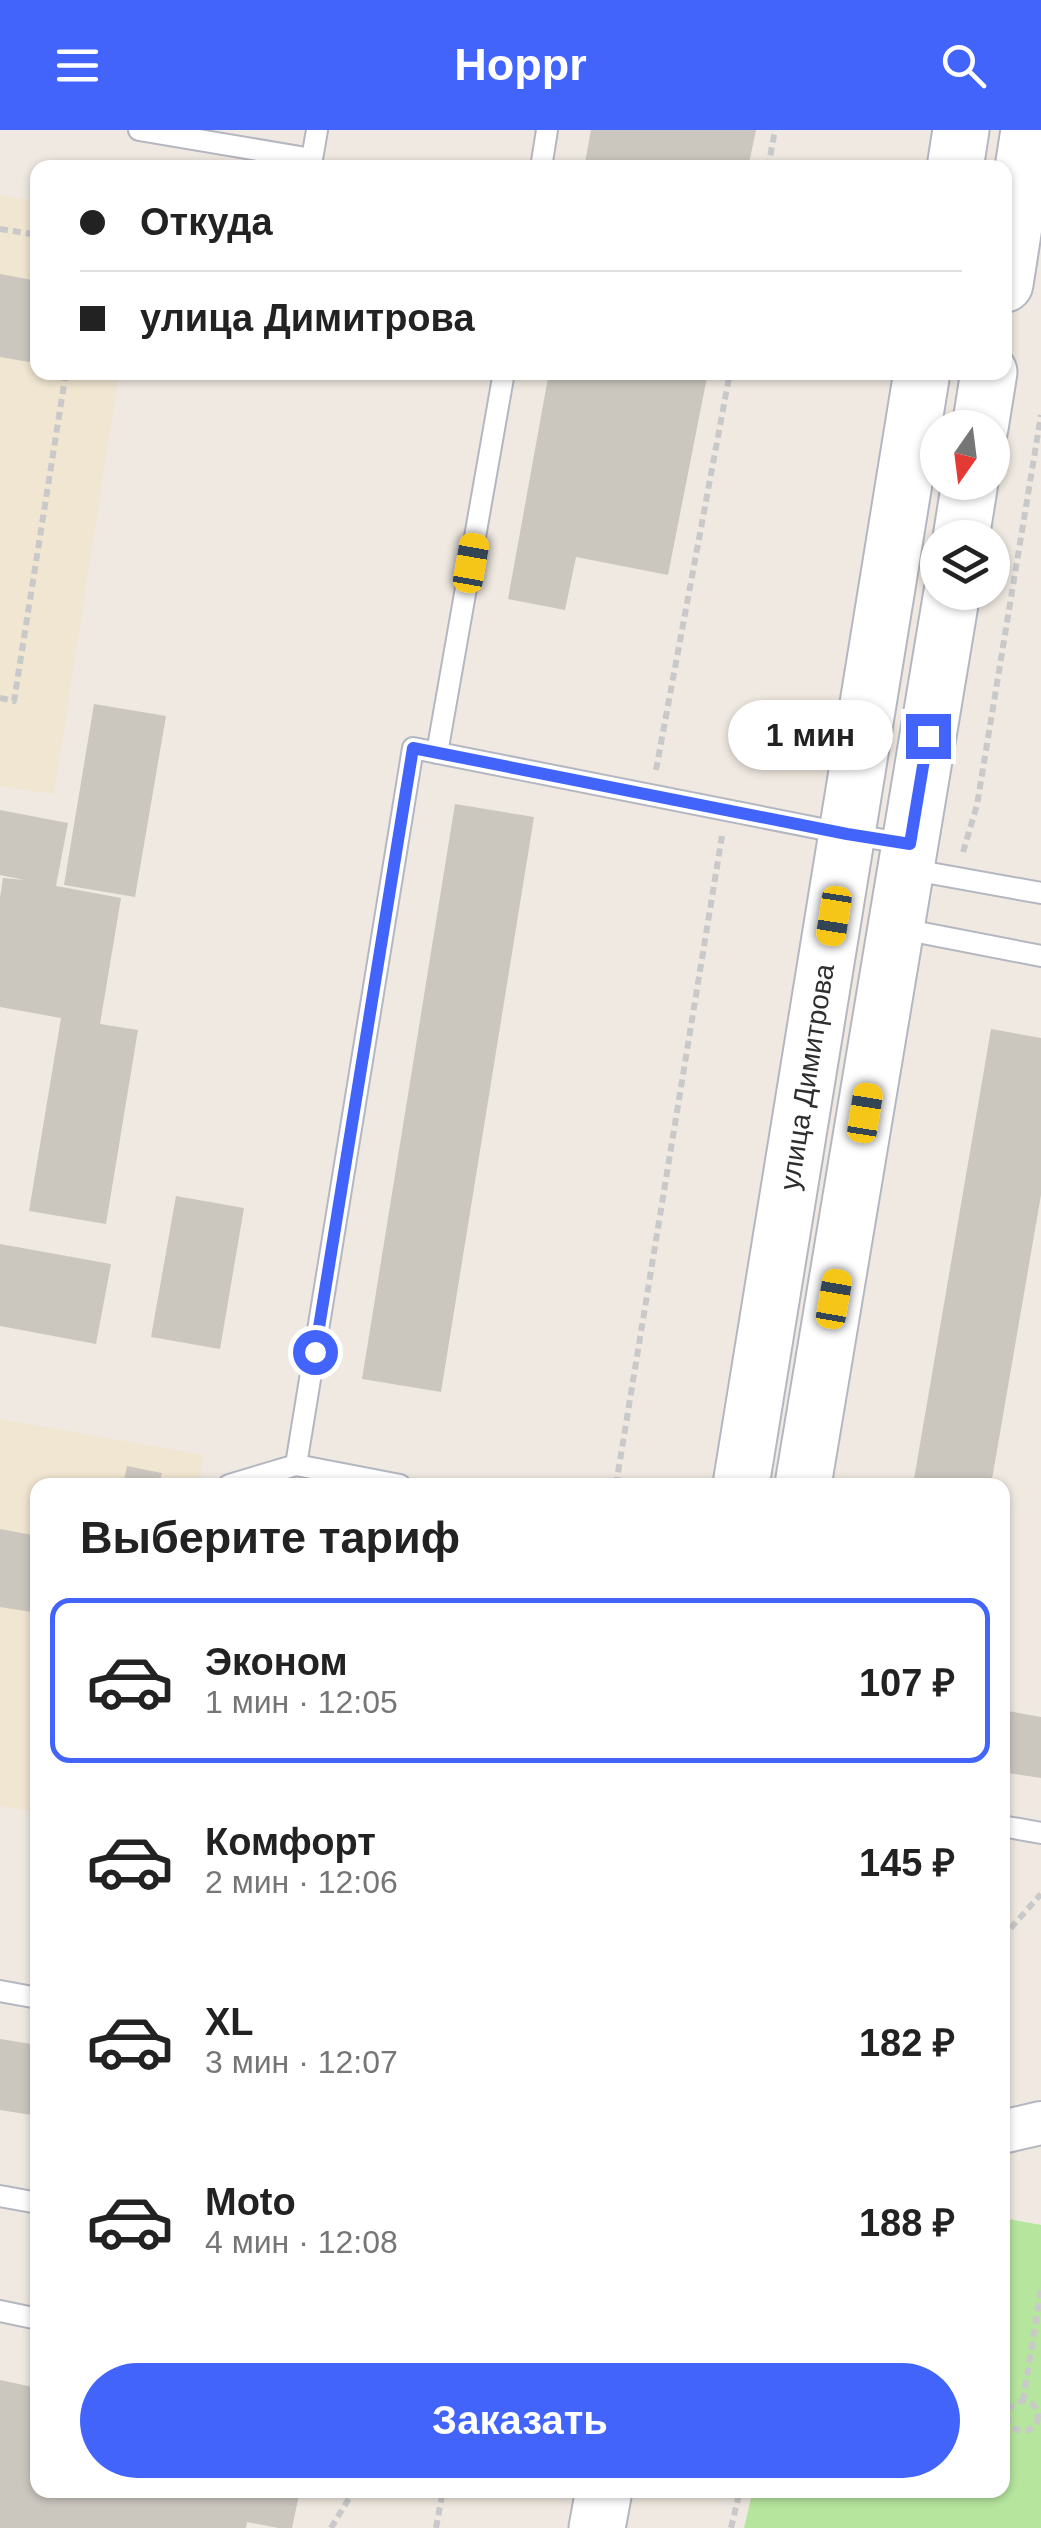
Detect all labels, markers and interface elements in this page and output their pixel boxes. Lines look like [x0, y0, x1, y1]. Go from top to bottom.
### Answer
icon: menu [50, 38, 105, 93]
icon: search [936, 38, 991, 93]
text: Hoppr [454, 39, 587, 90]
text: Откуда [140, 201, 273, 243]
text: улица Димитрова [140, 297, 475, 339]
north arrow [920, 410, 1010, 500]
map controls [920, 410, 1010, 610]
button: layers [920, 520, 1010, 610]
car [451, 531, 491, 595]
callout: 1 мин [728, 701, 893, 771]
route end [906, 714, 951, 759]
text: 1 мин [766, 717, 855, 753]
car [814, 884, 854, 948]
street label: улица Димитрова [774, 961, 840, 1192]
car [845, 1081, 885, 1145]
car [814, 1267, 854, 1331]
route start [293, 1330, 338, 1375]
text: Выберите тариф [80, 1512, 460, 1563]
icon: car [85, 1636, 175, 1726]
text: Эконом [205, 1641, 348, 1683]
text: 107 ₽ [859, 1662, 955, 1704]
text: 1 мин · 12:05 [205, 1684, 398, 1720]
icon: car [85, 1816, 175, 1906]
text: Комфорт [205, 1821, 376, 1863]
text: 145 ₽ [859, 1842, 955, 1884]
text: 2 мин · 12:06 [205, 1864, 398, 1900]
icon: car [85, 1996, 175, 2086]
text: XL [205, 2001, 254, 2043]
text: 182 ₽ [859, 2022, 955, 2064]
text: 3 мин · 12:07 [205, 2044, 398, 2080]
icon: car [85, 2176, 175, 2266]
text: Moto [205, 2181, 296, 2223]
text: 188 ₽ [859, 2202, 955, 2244]
text: 4 мин · 12:08 [205, 2224, 398, 2260]
button: Заказать [80, 2363, 960, 2478]

